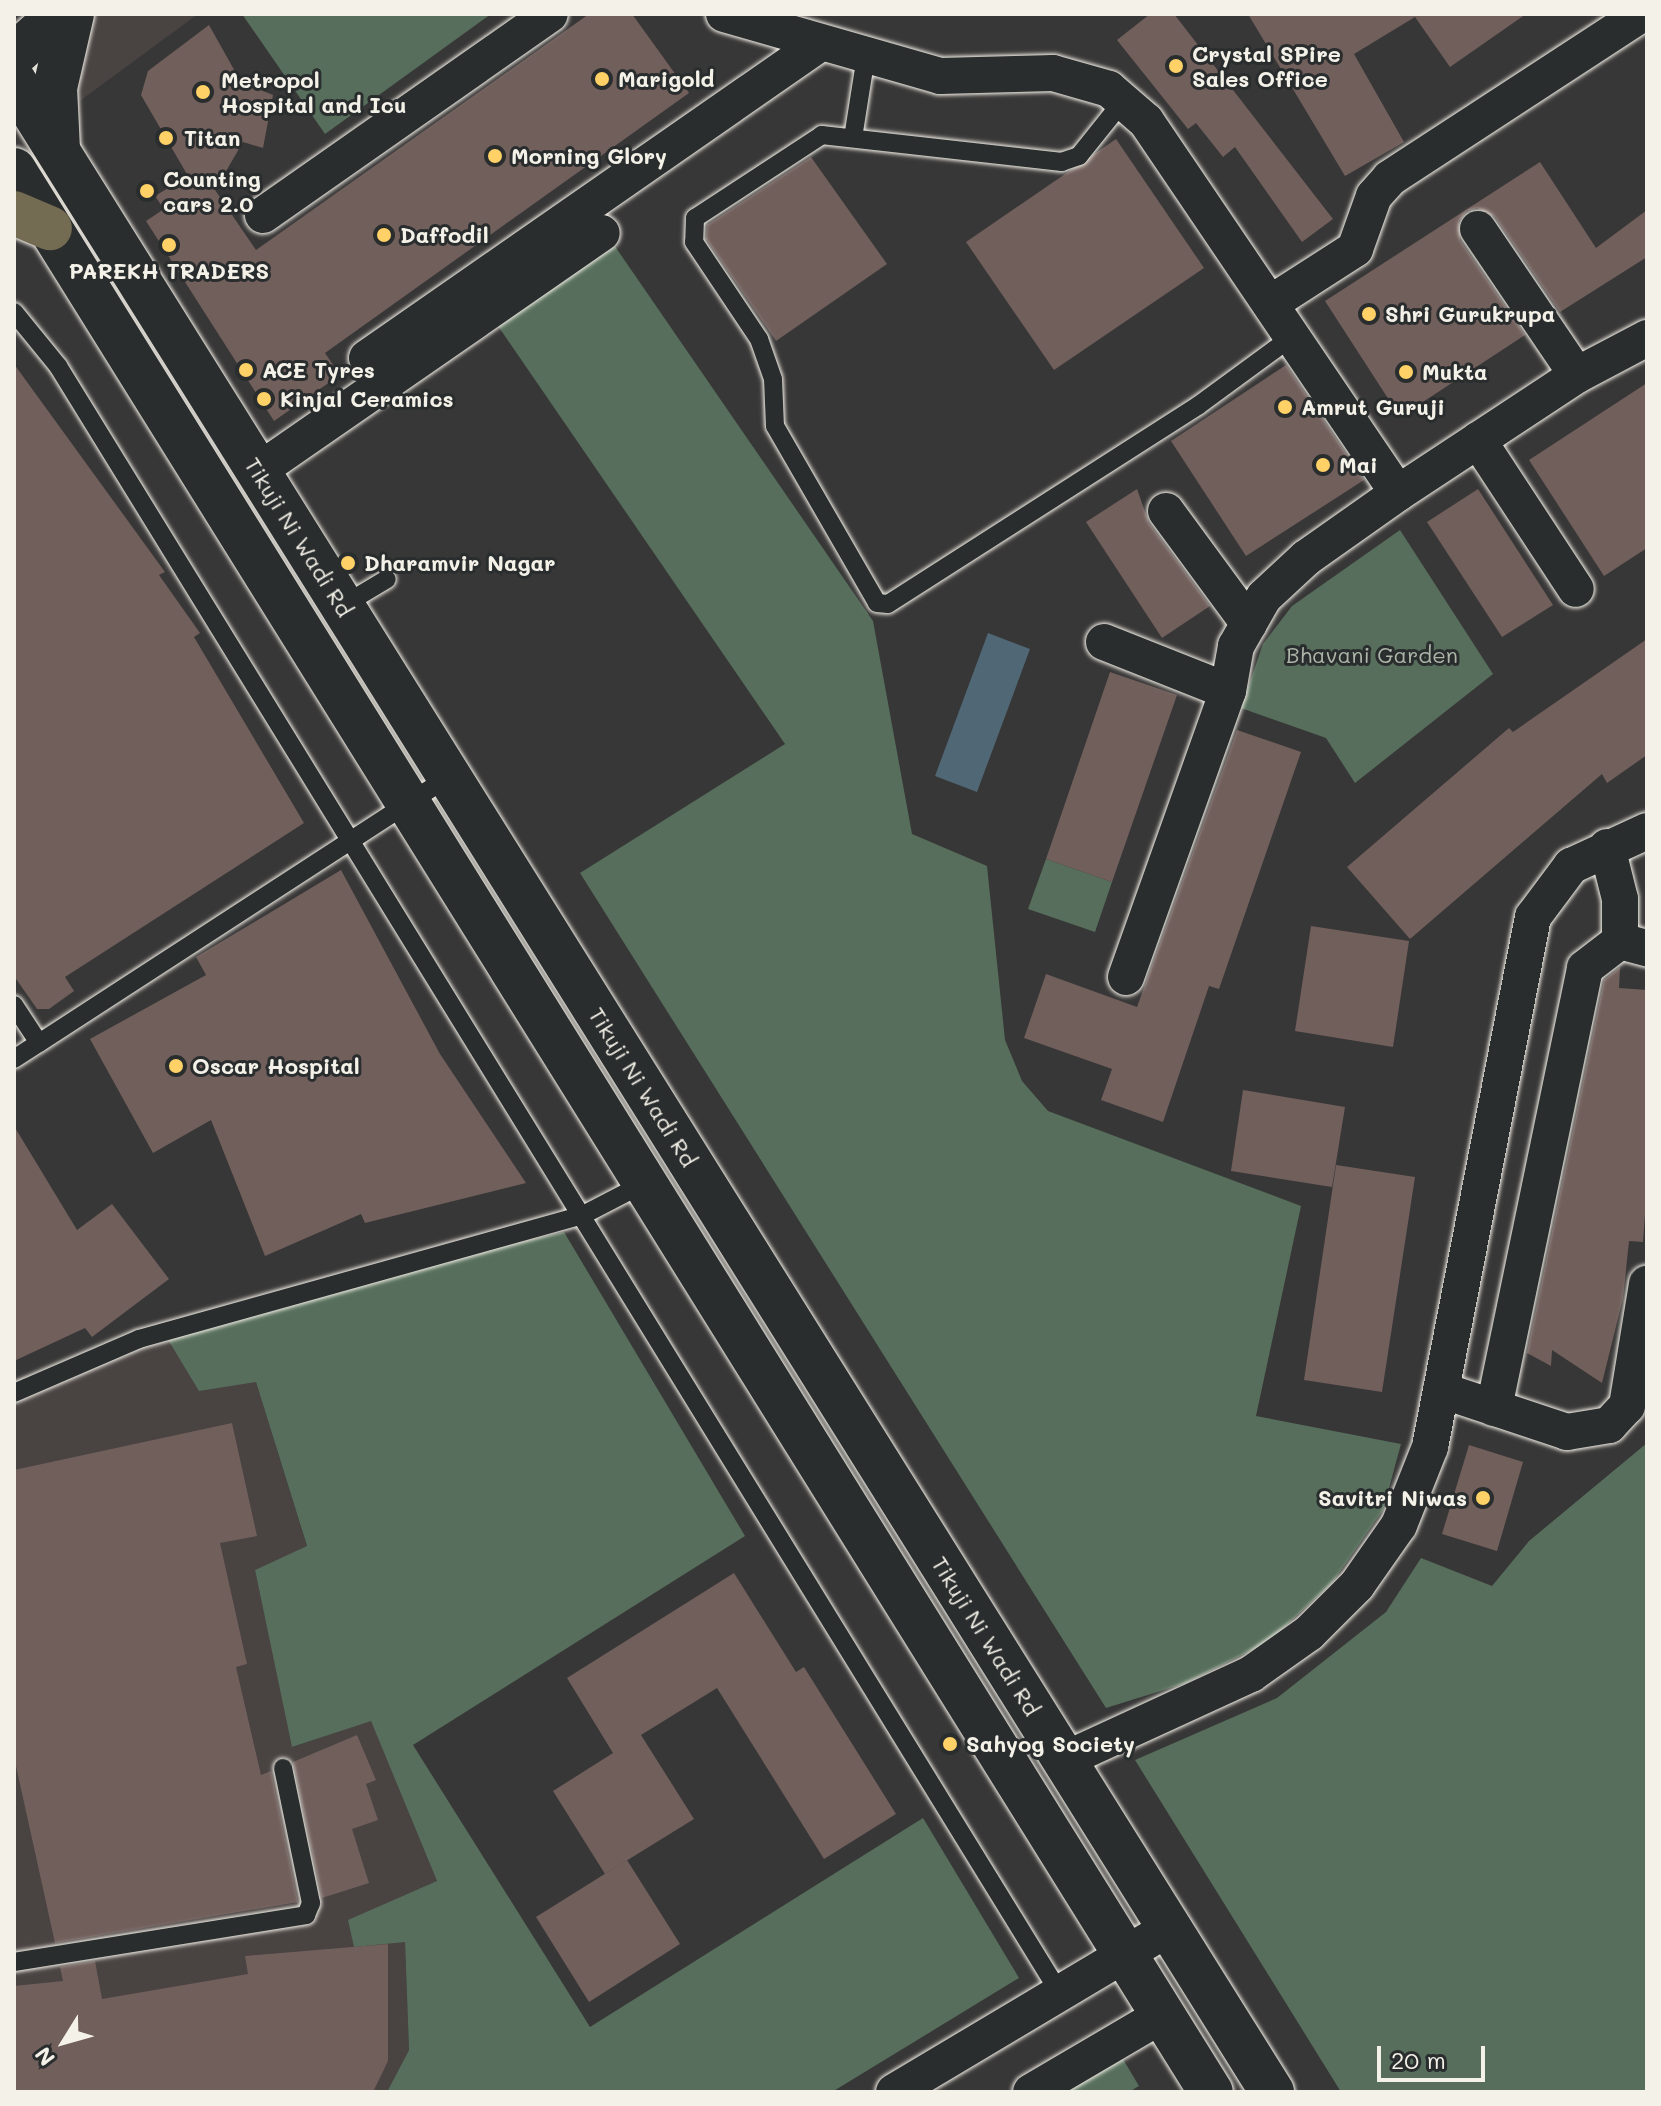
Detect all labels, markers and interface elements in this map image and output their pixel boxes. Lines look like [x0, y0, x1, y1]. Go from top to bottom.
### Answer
place label: Crystal SPire Sales Office [1192, 40, 1341, 92]
marker: Crystal SPire Sales Office [1167, 57, 1185, 75]
place label: Metropol Hospital and Icu [221, 66, 407, 118]
place label: Marigold [618, 66, 715, 92]
marker: Marigold [593, 70, 611, 88]
marker: Metropol Hospital and Icu [192, 81, 214, 103]
place label: Titan [184, 125, 240, 151]
marker: Titan [155, 127, 177, 149]
place label: Morning Glory [511, 143, 667, 169]
marker: Morning Glory [486, 147, 504, 165]
place label: Counting cars 2.0 [163, 165, 261, 216]
marker: Counting cars 2.0 [138, 182, 156, 200]
place label: Daffodil [400, 222, 489, 248]
marker: Daffodil [375, 226, 393, 244]
marker: PAREKH TRADERS [160, 236, 178, 254]
place label: PAREKH TRADERS [69, 258, 269, 284]
place label: Shri Gurukrupa [1385, 301, 1555, 327]
marker: Shri Gurukrupa [1360, 305, 1378, 323]
place label: ACE Tyres [262, 357, 375, 383]
place label: Mukta [1422, 359, 1488, 385]
marker: ACE Tyres [237, 361, 255, 379]
marker: Mukta [1397, 363, 1415, 381]
place label: Kinjal Ceramics [280, 386, 454, 412]
marker: Kinjal Ceramics [255, 390, 273, 408]
place label: Amrut Guruji [1301, 394, 1445, 420]
marker: Amrut Guruji [1276, 398, 1294, 416]
place label: Mai [1339, 452, 1378, 478]
street label: Tikuji Ni Wadi Rd [239, 453, 359, 621]
marker: Mai [1314, 456, 1332, 474]
place label: Dharamvir Nagar [364, 550, 556, 576]
marker: Dharamvir Nagar [339, 554, 357, 572]
park label: Bhavani Garden [1286, 642, 1458, 668]
street label: Tikuji Ni Wadi Rd [583, 1003, 703, 1171]
place label: Oscar Hospital [192, 1053, 360, 1079]
marker: Oscar Hospital [167, 1057, 185, 1075]
place label: Savitri Niwas [1318, 1485, 1467, 1511]
marker: Savitri Niwas [1474, 1489, 1492, 1507]
street label: Tikuji Ni Wadi Rd [926, 1552, 1046, 1720]
place label: Sahyog Society [966, 1731, 1135, 1757]
marker: Sahyog Society [941, 1735, 959, 1753]
north arrow [24, 2002, 104, 2082]
scale bar [1381, 2030, 1489, 2080]
text: N [28, 2041, 61, 2072]
text: 20 m [1391, 2044, 1446, 2075]

